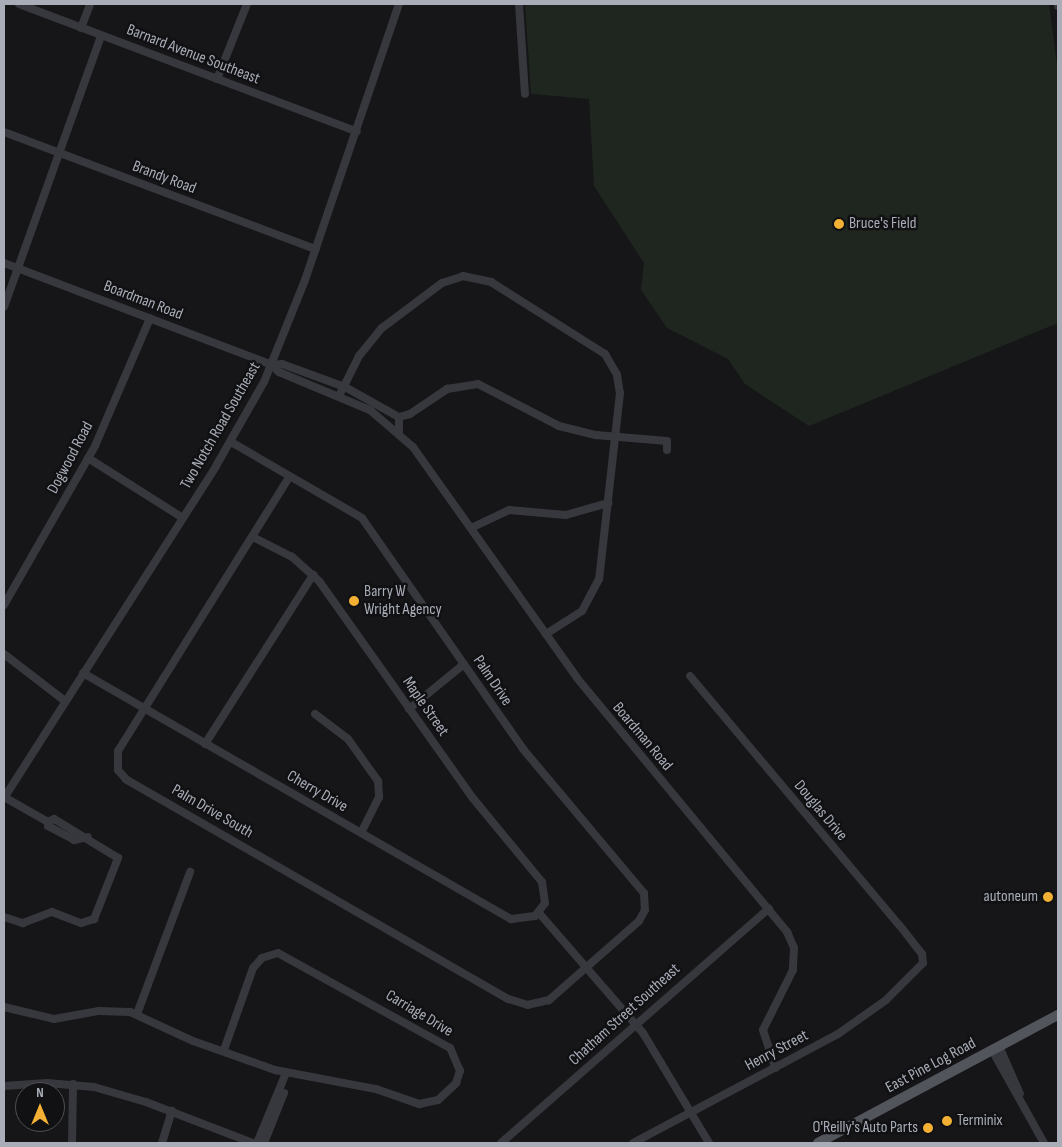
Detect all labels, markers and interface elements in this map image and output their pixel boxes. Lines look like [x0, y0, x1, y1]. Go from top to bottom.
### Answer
street label: Barnard Avenue Southeast [124, 21, 262, 89]
street label: Brandy Road [130, 157, 198, 199]
place label: Bruce's Field [849, 214, 916, 234]
marker: Bruce's Field [833, 218, 845, 230]
street label: Boardman Road [101, 277, 185, 325]
street label: Two Notch Road Southeast [177, 359, 265, 493]
street label: Dogwood Road [44, 419, 98, 497]
place label: Barry W Wright Agency [364, 582, 442, 620]
marker: Barry W Wright Agency [348, 595, 360, 607]
street label: Palm Drive [468, 652, 516, 710]
street label: Maple Street [398, 674, 452, 740]
street label: Boardman Road [608, 699, 676, 775]
street label: Cherry Drive [283, 767, 351, 817]
street label: Douglas Drive [789, 777, 851, 845]
street label: Palm Drive South [168, 781, 256, 843]
place label: autoneum [984, 887, 1038, 907]
marker: autoneum [1042, 891, 1054, 903]
street label: Chatham Street Southeast [565, 960, 685, 1070]
street label: Carriage Drive [382, 986, 456, 1042]
street label: Henry Street [742, 1026, 812, 1076]
street label: East Pine Log Road [883, 1034, 979, 1098]
north arrow [15, 1082, 65, 1132]
text: N [36, 1084, 44, 1101]
place label: Terminix [957, 1111, 1003, 1131]
marker: Terminix [941, 1115, 953, 1127]
place label: O'Reilly's Auto Parts [813, 1118, 918, 1138]
marker: O'Reilly's Auto Parts [922, 1122, 934, 1134]

